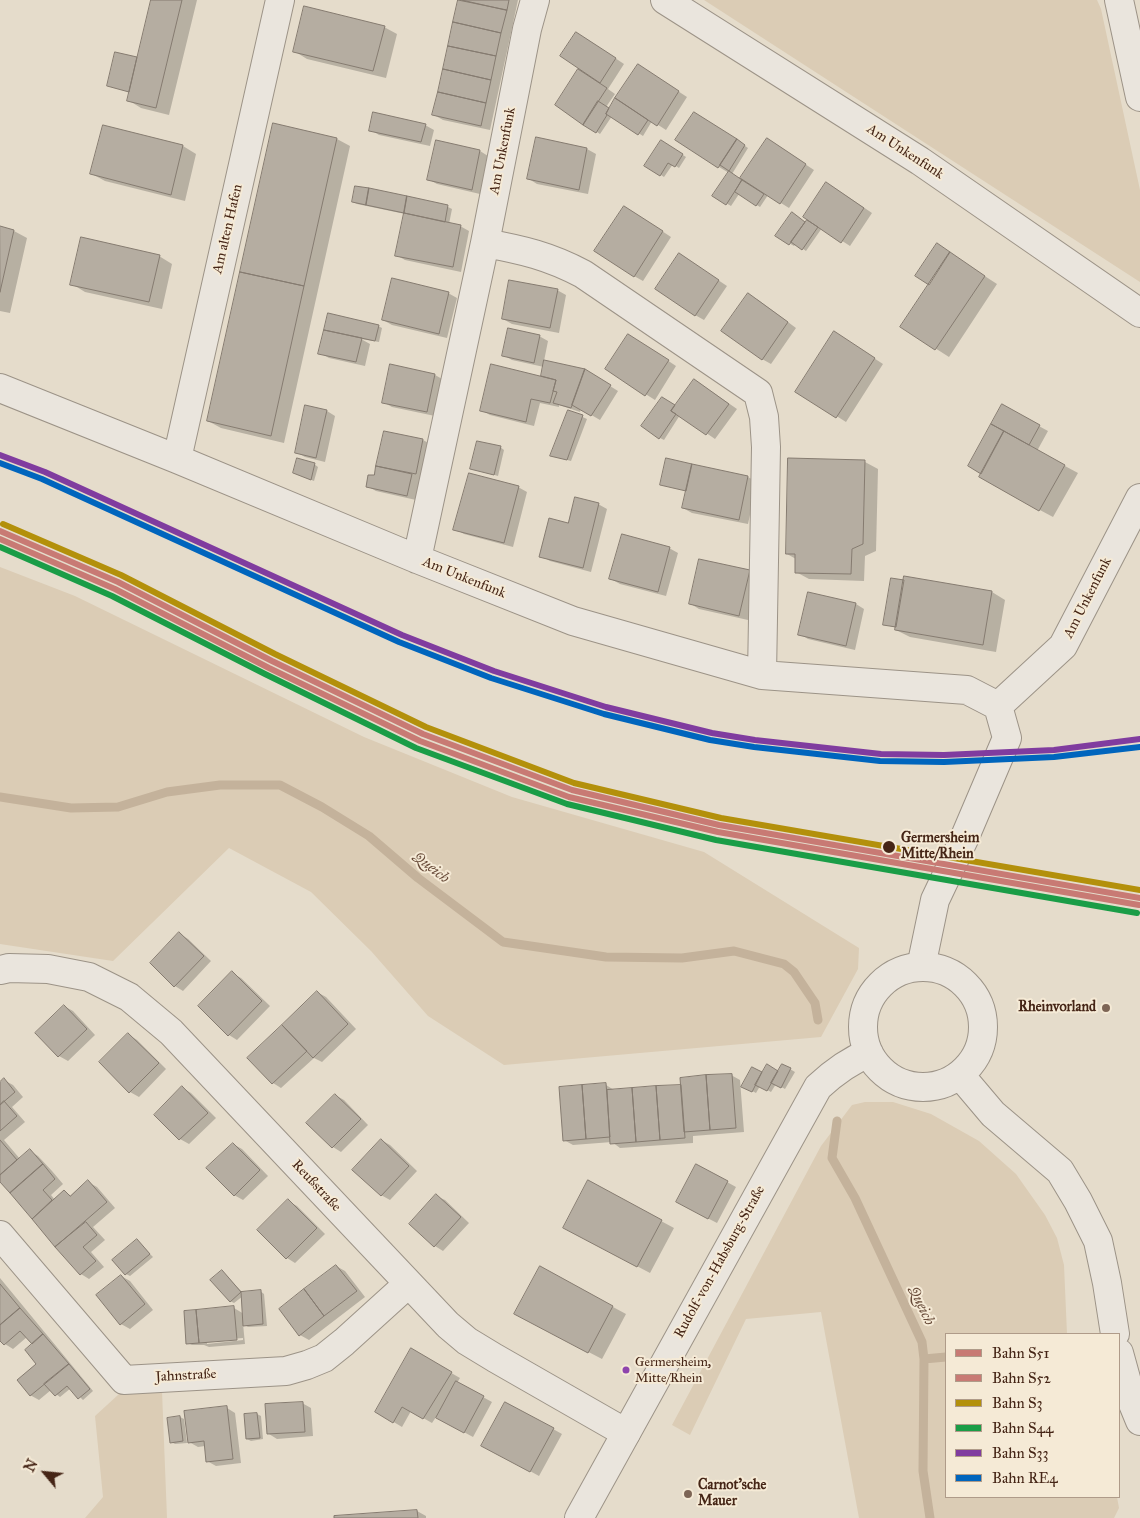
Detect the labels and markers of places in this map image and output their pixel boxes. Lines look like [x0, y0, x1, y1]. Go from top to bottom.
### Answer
place label: Germersheim Mitte/Rhein [901, 831, 979, 864]
marker: Germersheim Mitte/Rhein [881, 839, 897, 855]
place label: Rheinvorland [1018, 1000, 1096, 1016]
marker: Rheinvorland [1100, 1002, 1112, 1014]
place label: Germersheim, Mitte/Rhein [635, 1355, 711, 1386]
marker: Germersheim, Mitte/Rhein [621, 1365, 631, 1375]
place label: Carnot'sche Mauer [698, 1478, 766, 1510]
marker: Carnot'sche Mauer [682, 1488, 694, 1500]

